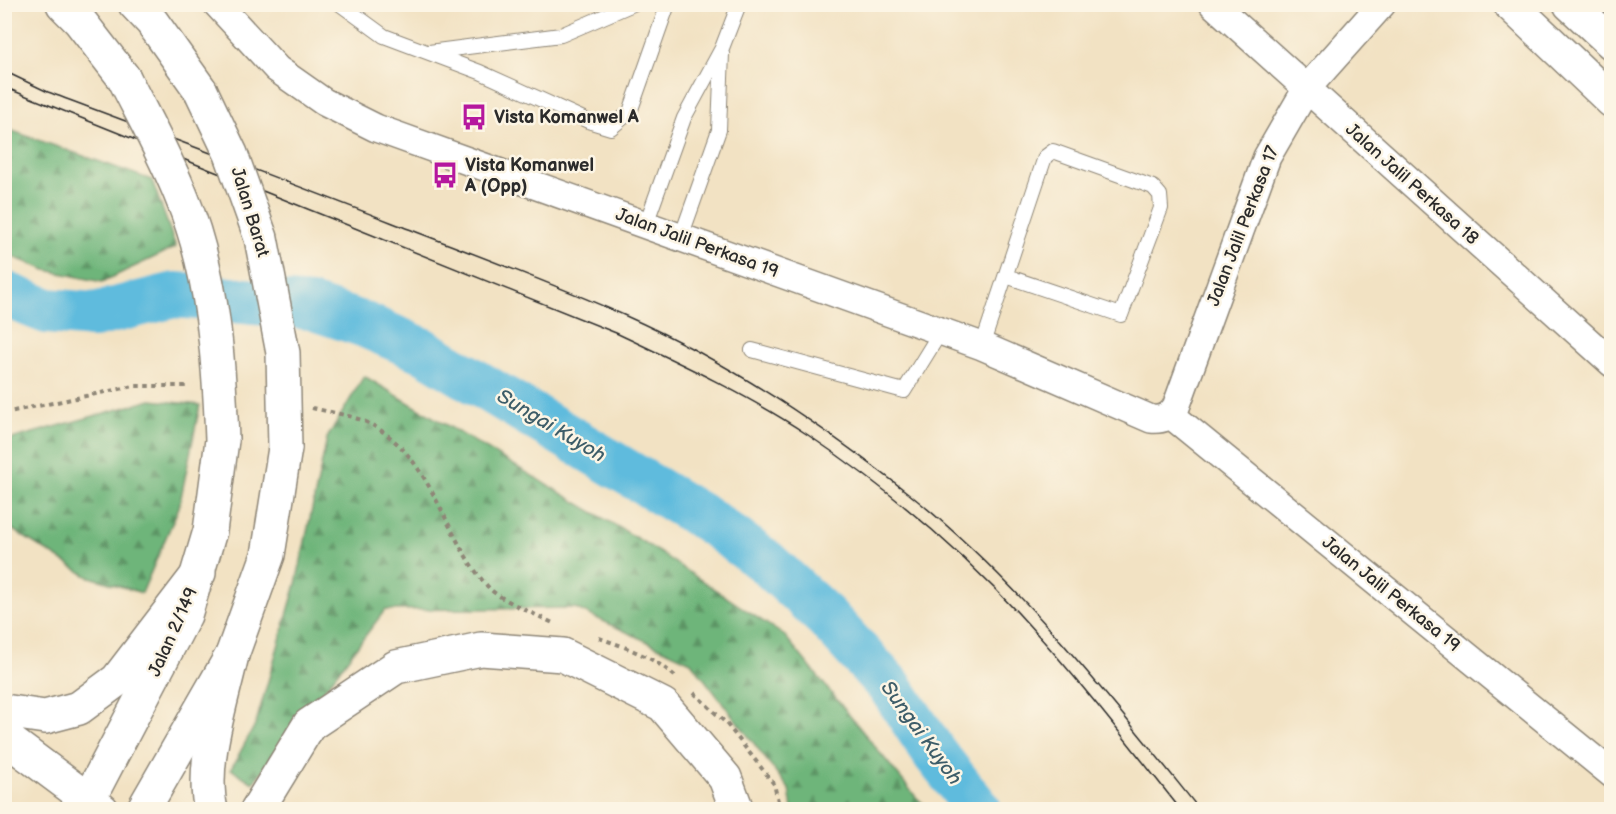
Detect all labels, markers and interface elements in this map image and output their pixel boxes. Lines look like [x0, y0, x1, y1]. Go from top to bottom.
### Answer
bus stop icon: Vista Komanwel A [459, 102, 489, 132]
place label: Vista Komanwel A [494, 107, 640, 128]
street label: Jalan Jalil Perkasa 18 [1341, 119, 1483, 249]
street label: Jalan Jalil Perkasa 17 [1203, 143, 1283, 309]
place label: Vista Komanwel A (Opp) [464, 155, 594, 197]
bus stop icon: Vista Komanwel A (Opp) [430, 160, 460, 190]
street label: Jalan Barat [226, 165, 274, 260]
street label: Jalan Jalil Perkasa 19 [613, 204, 781, 282]
water label: Sungai Kuyoh [492, 384, 610, 468]
street label: Jalan Jalil Perkasa 19 [1318, 532, 1464, 656]
street label: Jalan 2/149 [144, 584, 202, 680]
water label: Sungai Kuyoh [875, 676, 967, 790]

